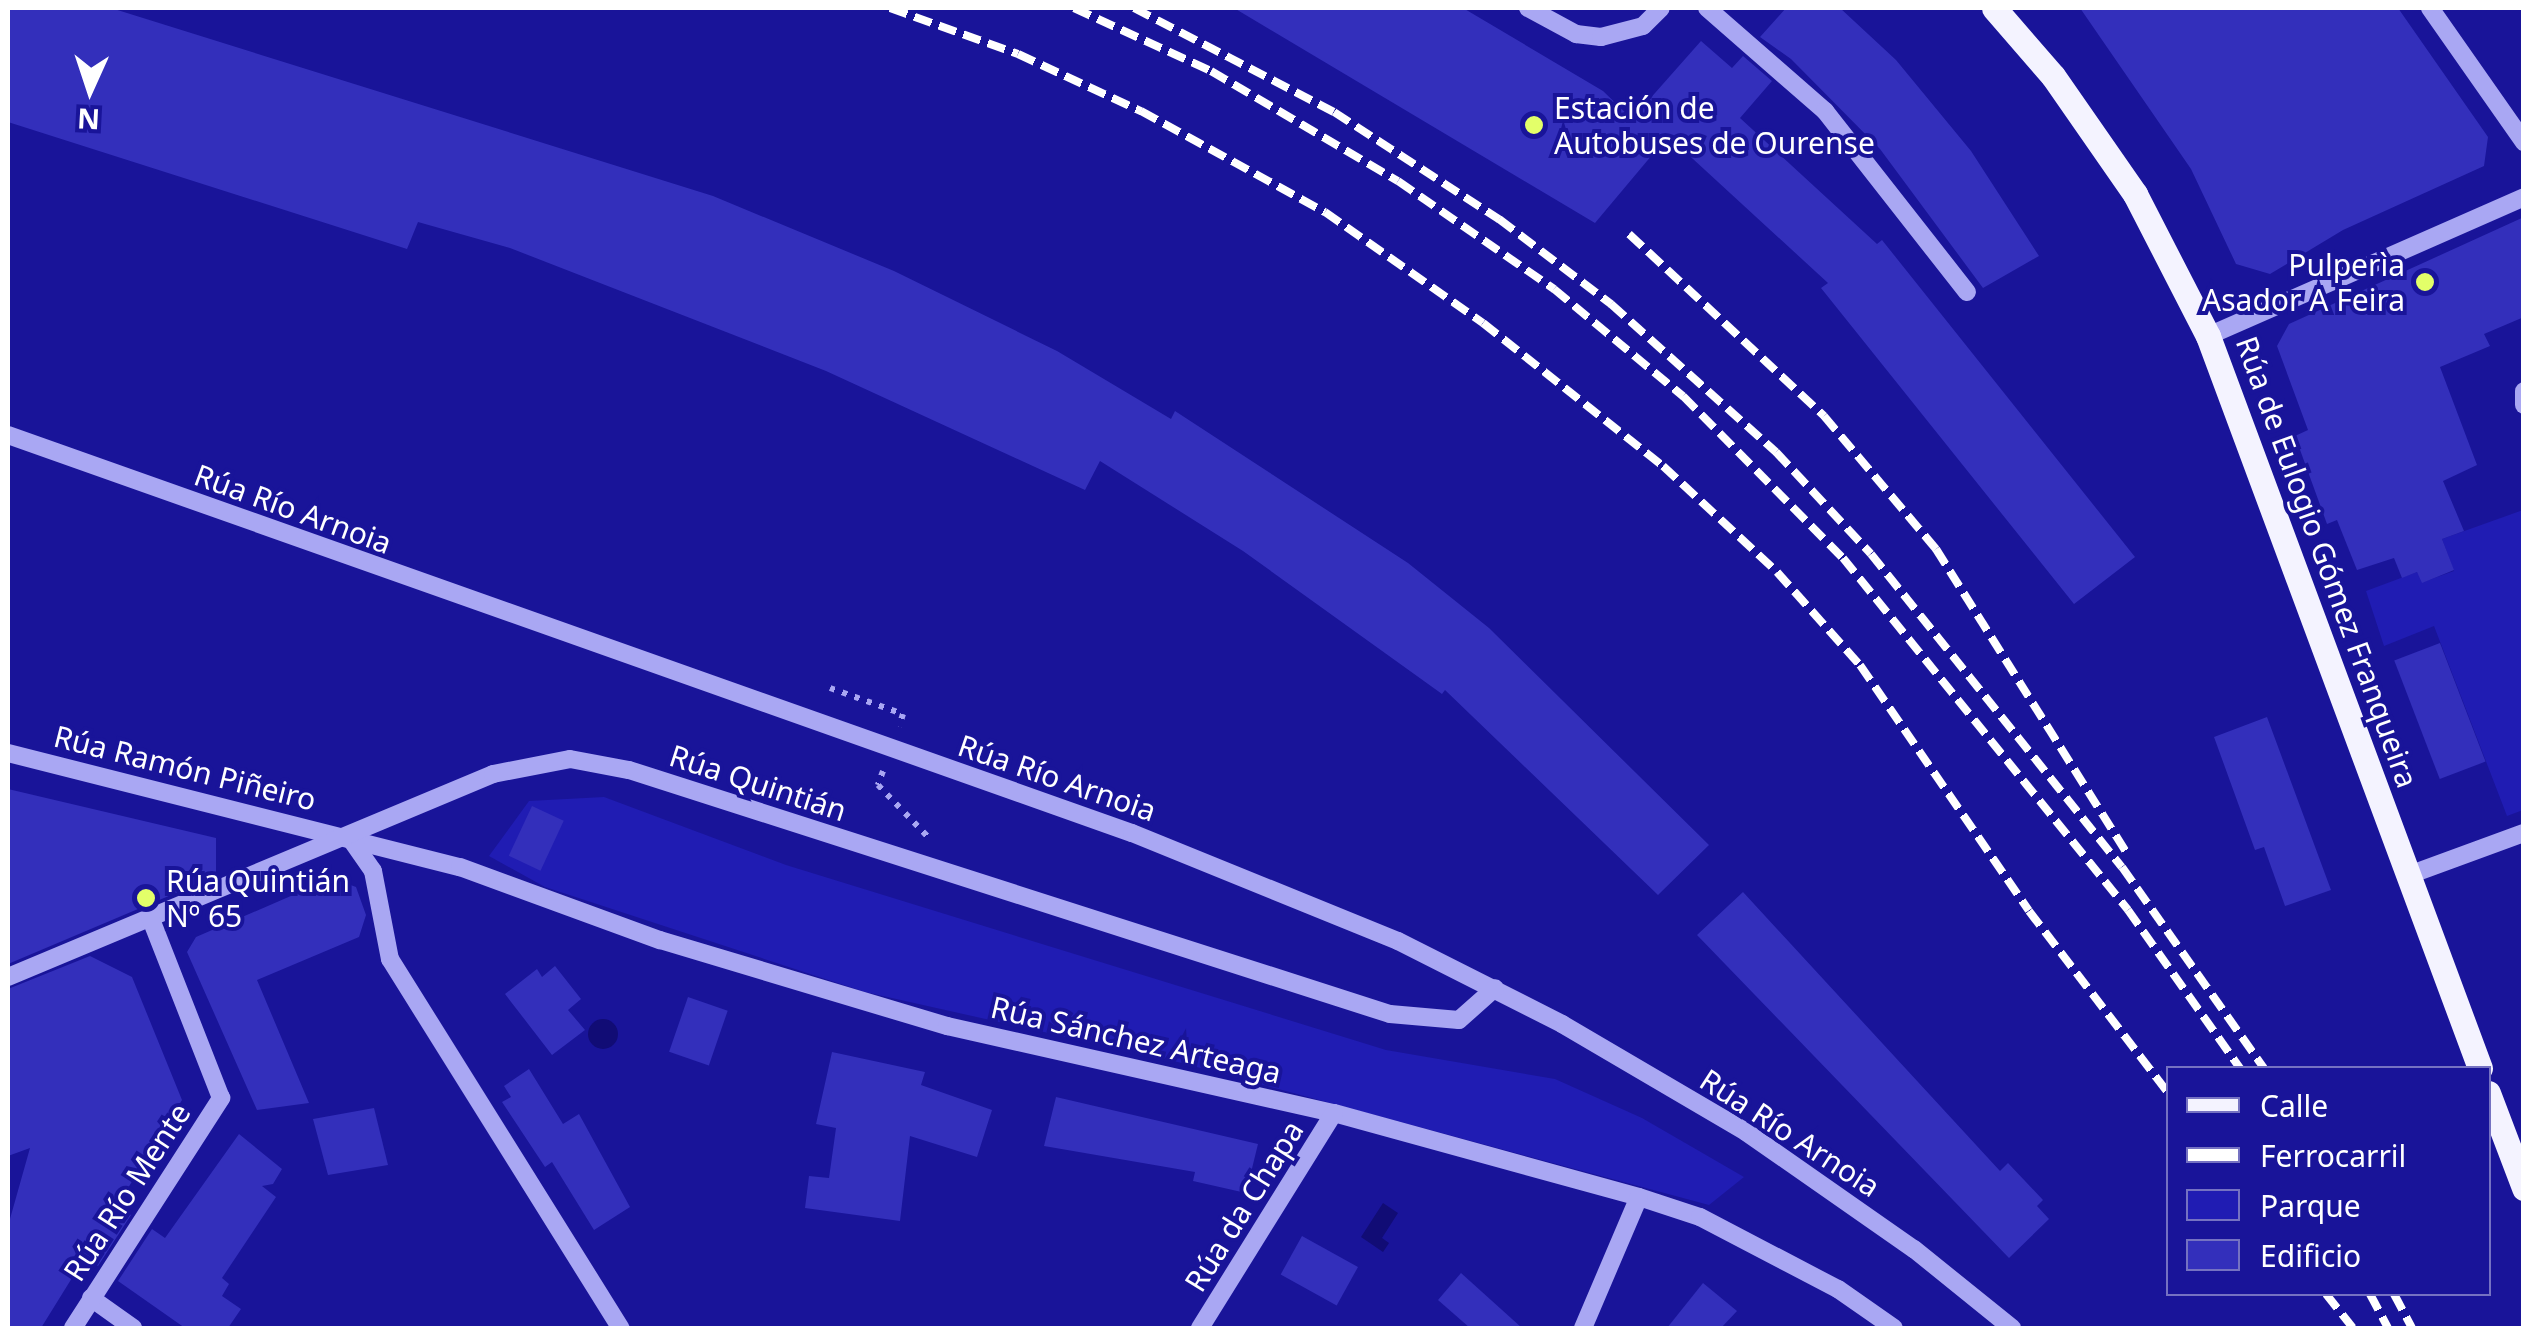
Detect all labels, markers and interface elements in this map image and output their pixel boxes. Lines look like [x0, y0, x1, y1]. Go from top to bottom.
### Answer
north arrow [40, 40, 140, 140]
place label: Estación de Autobuses de Ourense [1554, 90, 1875, 160]
text: N [76, 100, 101, 140]
marker: Estación de Autobuses de Ourense [1523, 114, 1545, 136]
place label: Pulperìa Asador A Feira [2202, 247, 2405, 318]
marker: Pulperìa Asador A Feira [2414, 271, 2436, 293]
street label: Rúa de Eulogio Gómez Franqueira [2228, 331, 2426, 793]
street label: Rúa Río Arnoia [190, 457, 396, 561]
street label: Rúa Ramón Piñeiro [50, 718, 320, 818]
street label: Rúa Río Arnoia [953, 727, 1161, 829]
street label: Rúa Quintián [665, 737, 851, 829]
place label: Rúa Quintián Nº 65 [166, 863, 350, 934]
marker: Rúa Quintián Nº 65 [135, 887, 157, 909]
street label: Rúa Sánchez Arteaga [987, 989, 1285, 1091]
street label: Rúa Río Arnoia [1693, 1062, 1887, 1204]
legend [2166, 1066, 2491, 1296]
text: Calle [2260, 1085, 2328, 1126]
street label: Rúa Río Mente [56, 1096, 198, 1288]
street label: Rúa da Chapa [1177, 1114, 1311, 1298]
text: Ferrocarril [2260, 1135, 2406, 1176]
text: Parque [2260, 1185, 2361, 1226]
text: Edificio [2260, 1235, 2361, 1276]

